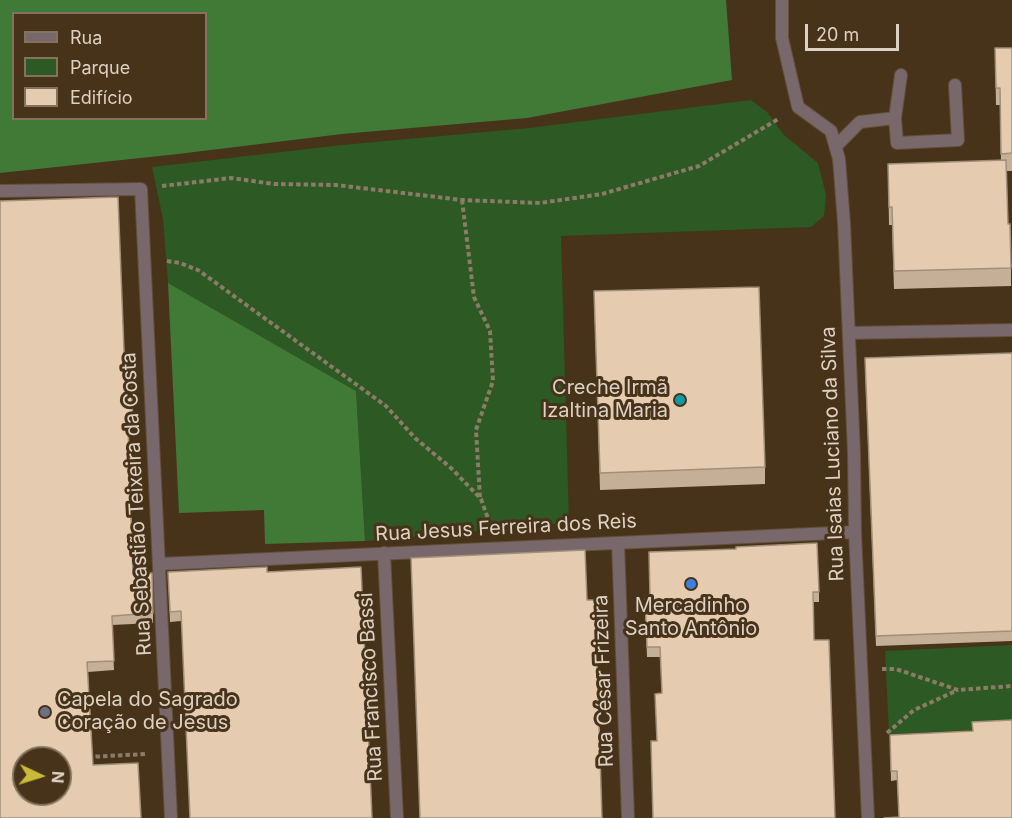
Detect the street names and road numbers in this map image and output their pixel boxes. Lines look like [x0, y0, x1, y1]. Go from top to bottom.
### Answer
street label: Rua Isaias Luciano da Silva [817, 326, 849, 582]
street label: Rua Sebastião Teixeira da Costa [117, 352, 157, 656]
street label: Rua Jesus Ferreira dos Reis [375, 509, 637, 547]
street label: Rua Francisco Bassi [354, 592, 388, 782]
street label: Rua César Frizeira [589, 594, 619, 768]

